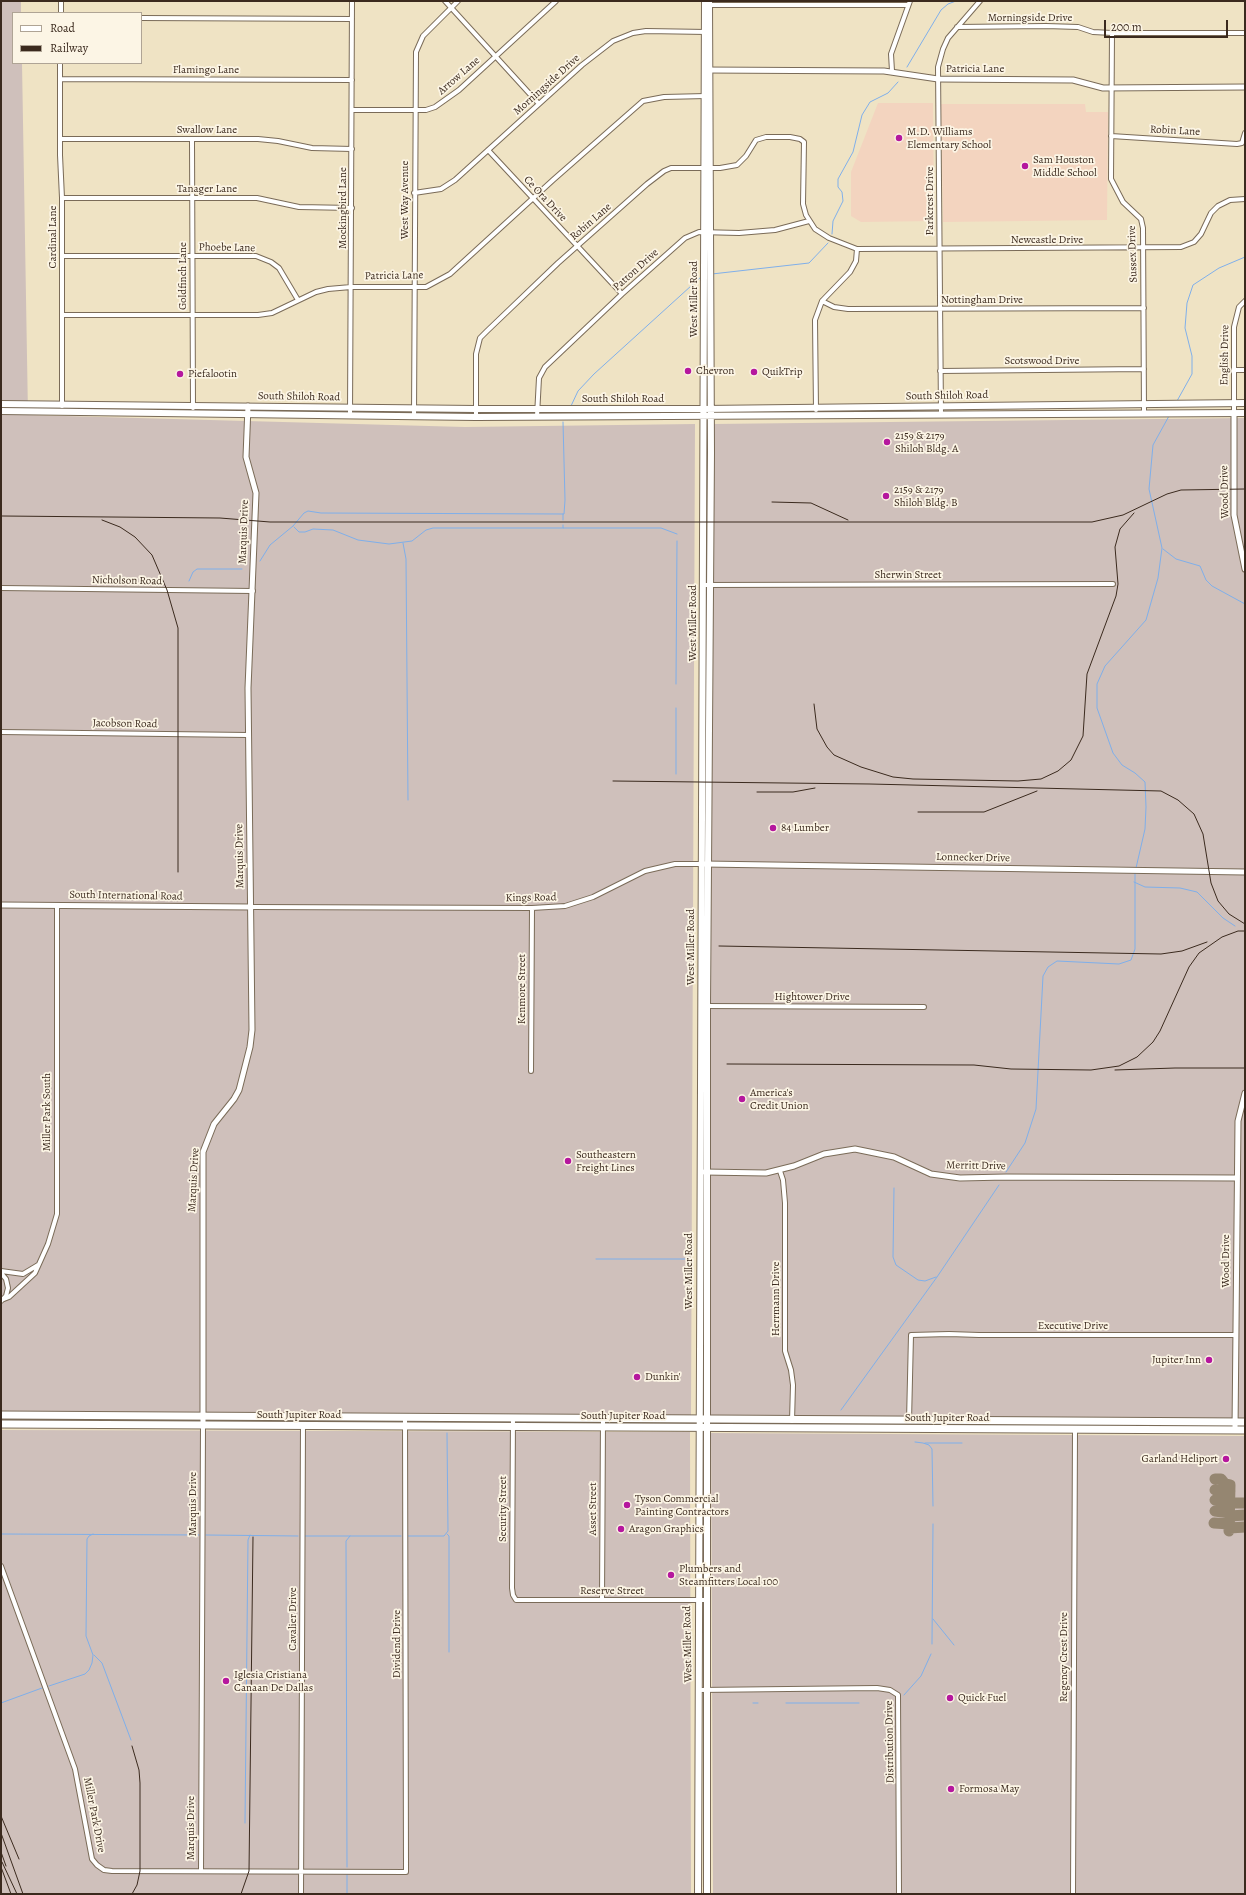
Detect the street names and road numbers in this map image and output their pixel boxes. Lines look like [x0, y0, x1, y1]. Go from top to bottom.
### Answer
street label: Morningside Drive [988, 11, 1072, 25]
street label: Morningside Drive [511, 52, 583, 118]
street label: Arrow Lane [435, 54, 483, 98]
street label: Patricia Lane [946, 62, 1004, 76]
street label: Flamingo Lane [173, 63, 239, 77]
street label: Swallow Lane [177, 123, 237, 137]
street label: Robin Lane [1149, 123, 1201, 139]
street label: West Way Avenue [398, 161, 412, 239]
street label: Parkcrest Drive [923, 166, 937, 236]
street label: Mockingbird Lane [336, 167, 350, 249]
street label: Ce Ora Drive [521, 173, 569, 225]
street label: Tanager Lane [177, 182, 237, 196]
street label: Robin Lane [568, 200, 614, 244]
street label: Cardinal Lane [46, 206, 60, 268]
street label: Sussex Drive [1125, 225, 1141, 283]
street label: Newcastle Drive [1011, 233, 1083, 247]
street label: Phoebe Lane [199, 241, 255, 255]
street label: Goldfinch Lane [176, 242, 190, 310]
street label: Patton Drive [611, 246, 661, 294]
street label: West Miller Road [687, 261, 701, 337]
street label: Patricia Lane [365, 269, 423, 283]
street label: Nottingham Drive [941, 293, 1023, 307]
street label: English Drive [1218, 325, 1232, 385]
street label: Scotswood Drive [1005, 354, 1079, 368]
street label: South Shiloh Road [906, 389, 988, 403]
street label: South Shiloh Road [258, 390, 340, 404]
street label: South Shiloh Road [582, 392, 664, 406]
street label: Wood Drive [1218, 465, 1232, 519]
street label: Marquis Drive [236, 500, 252, 564]
street label: Sherwin Street [874, 568, 942, 582]
street label: Nicholson Road [92, 574, 162, 588]
street label: West Miller Road [686, 585, 700, 661]
street label: Jacobson Road [92, 717, 158, 731]
street label: Marquis Drive [233, 824, 247, 888]
street label: Lonnecker Drive [936, 851, 1010, 865]
street label: South International Road [69, 888, 183, 904]
street label: Kings Road [505, 891, 557, 905]
street label: West Miller Road [684, 909, 698, 985]
street label: Kenmore Street [515, 954, 529, 1024]
street label: Hightower Drive [774, 990, 850, 1004]
street label: Miller Park South [40, 1073, 54, 1151]
street label: Marquis Drive [186, 1147, 202, 1213]
street label: Merritt Drive [946, 1159, 1006, 1173]
street label: West Miller Road [682, 1233, 696, 1309]
street label: Wood Drive [1219, 1234, 1233, 1288]
street label: Herrmann Drive [769, 1262, 783, 1336]
street label: Executive Drive [1038, 1319, 1108, 1333]
street label: South Jupiter Road [257, 1408, 341, 1422]
street label: South Jupiter Road [581, 1409, 665, 1423]
street label: South Jupiter Road [905, 1411, 989, 1425]
street label: Marquis Drive [186, 1472, 200, 1536]
street label: Security Street [496, 1476, 510, 1542]
street label: Asset Street [586, 1482, 600, 1536]
street label: Reserve Street [580, 1584, 644, 1598]
street label: Cavalier Drive [286, 1587, 300, 1651]
street label: West Miller Road [681, 1606, 695, 1682]
street label: Dividend Drive [390, 1610, 404, 1678]
street label: Regency Crest Drive [1057, 1612, 1071, 1702]
street label: Distribution Drive [883, 1700, 897, 1784]
street label: Miller Park Drive [80, 1776, 108, 1854]
street label: Marquis Drive [184, 1796, 198, 1860]

